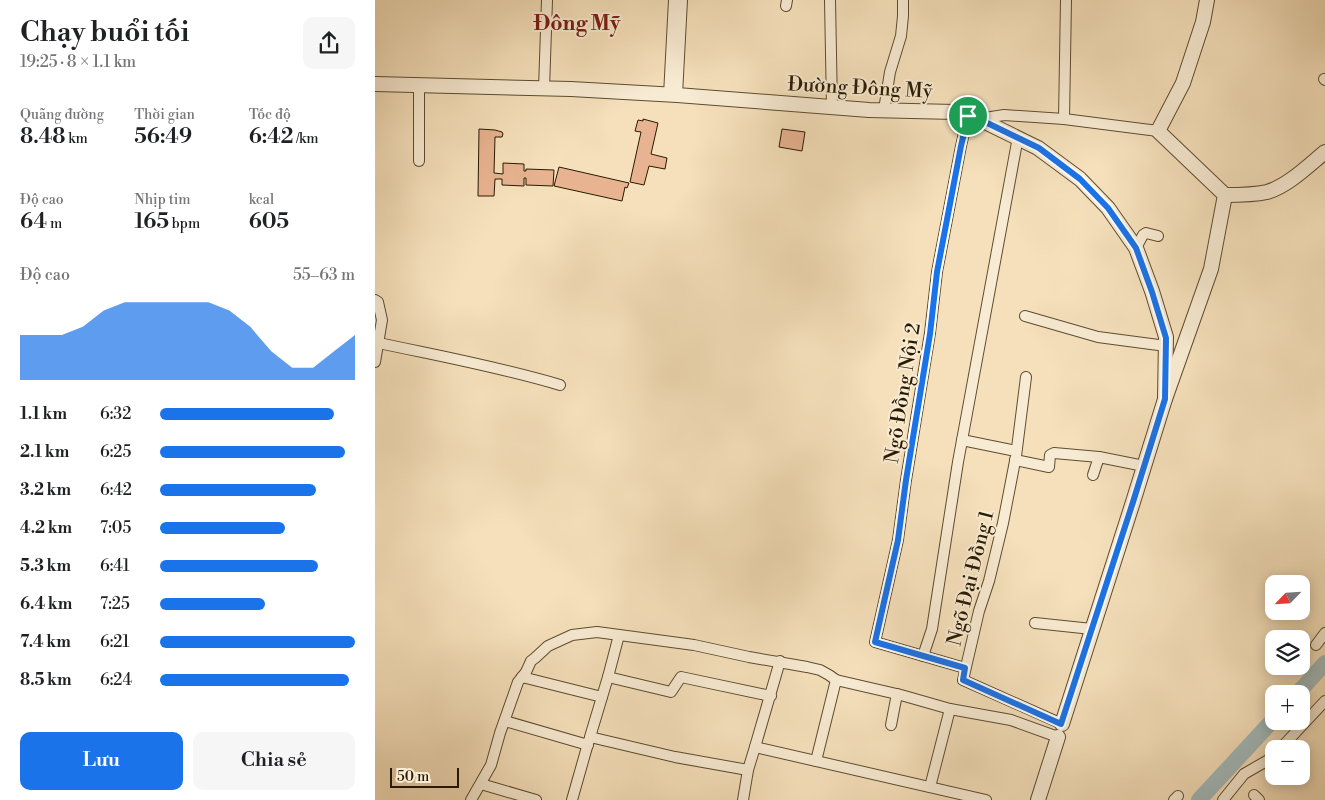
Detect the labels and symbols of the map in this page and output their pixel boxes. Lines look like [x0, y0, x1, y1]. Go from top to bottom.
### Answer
district label: Đông Mỹ [532, 11, 621, 37]
street label: Đường Đông Mỹ [787, 72, 933, 105]
pin [947, 95, 989, 137]
street label: Ngõ Đồng Nội 2 [880, 321, 927, 465]
street label: Ngõ Đại Đồng 1 [943, 508, 1000, 649]
north arrow [1265, 575, 1310, 620]
scale bar [390, 765, 459, 788]

